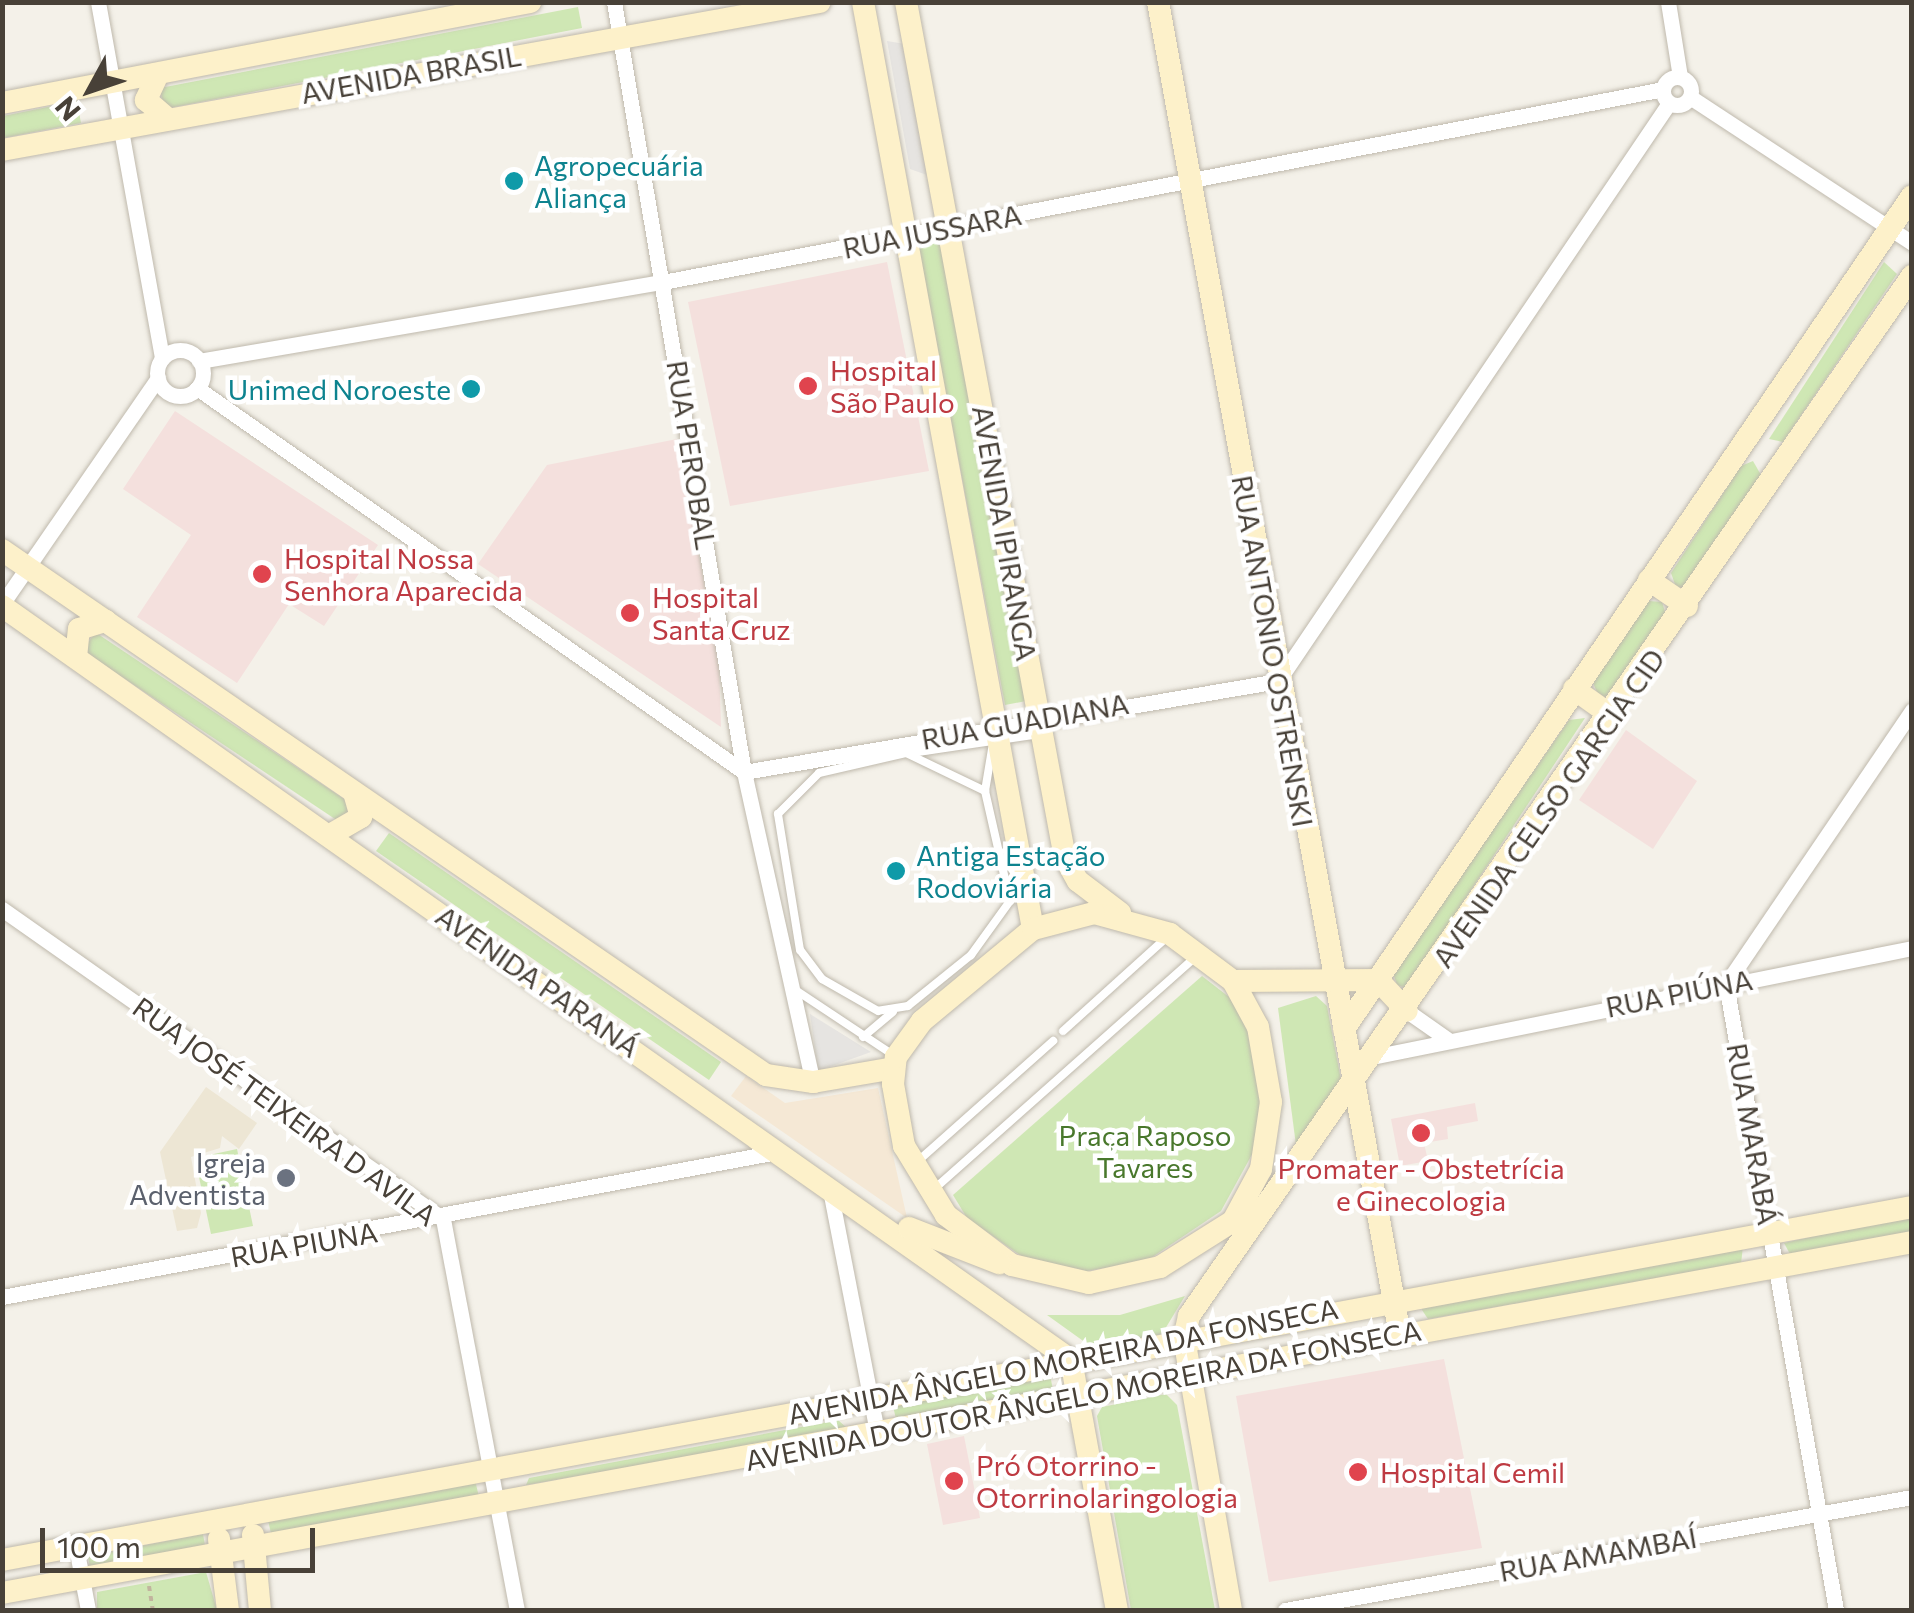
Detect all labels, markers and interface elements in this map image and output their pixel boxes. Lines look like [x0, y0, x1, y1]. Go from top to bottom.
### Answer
street label: AVENIDA BRASIL [298, 38, 524, 110]
north arrow [40, 40, 140, 140]
text: N [47, 90, 87, 128]
place label: Agropecuária Aliança [534, 148, 704, 214]
marker: Agropecuária Aliança [503, 170, 525, 192]
street label: RUA JUSSARA [840, 197, 1024, 265]
place label: Hospital São Paulo [830, 353, 955, 419]
street label: RUA PEROBAL [660, 358, 724, 552]
place label: Unimed Noroeste [228, 372, 451, 406]
marker: Hospital São Paulo [795, 373, 821, 399]
marker: Unimed Noroeste [460, 378, 482, 400]
street label: AVENIDA IPIRANGA [966, 403, 1044, 663]
street label: RUA ANTONIO OSTRENSKI [1226, 473, 1320, 829]
place label: Hospital Nossa Senhora Aparecida [284, 541, 523, 607]
marker: Hospital Nossa Senhora Aparecida [249, 561, 275, 587]
place label: Hospital Santa Cruz [652, 580, 791, 646]
marker: Hospital Santa Cruz [617, 600, 643, 626]
street label: AVENIDA CELSO GARCIA CID [1425, 643, 1671, 973]
street label: RUA GUADIANA [919, 686, 1131, 756]
place label: Antiga Estação Rodoviária [916, 838, 1105, 904]
marker: Antiga Estação Rodoviária [885, 860, 907, 882]
street label: AVENIDA PARANÁ [430, 898, 646, 1064]
street label: RUA PIÚNA [1603, 962, 1755, 1024]
street label: RUA JOSÉ TEIXEIRA D AVILA [127, 990, 443, 1232]
street label: RUA MARABÁ [1720, 1040, 1786, 1228]
park label: Praça Raposo Tavares [1059, 1118, 1231, 1184]
marker: Promater - Obstetrícia e Ginecologia [1408, 1120, 1434, 1146]
place label: Igreja Adventista [129, 1145, 266, 1211]
place label: Promater - Obstetrícia e Ginecologia [1277, 1151, 1565, 1217]
marker: Igreja Adventista [275, 1167, 297, 1189]
street label: RUA PIUNA [228, 1215, 380, 1273]
street label: AVENIDA ÂNGELO MOREIRA DA FONSECA [785, 1291, 1341, 1431]
street label: AVENIDA DOUTOR ÂNGELO MOREIRA DA FONSECA [742, 1313, 1424, 1477]
place label: Pró Otorrino - Otorrinolaringologia [976, 1448, 1238, 1514]
place label: Hospital Cemil [1380, 1455, 1565, 1489]
marker: Hospital Cemil [1345, 1459, 1371, 1485]
marker: Pró Otorrino - Otorrinolaringologia [941, 1468, 967, 1494]
scale bar [45, 1508, 320, 1570]
street label: RUA AMAMBAÍ [1497, 1520, 1699, 1588]
text: 100 m [57, 1527, 141, 1564]

